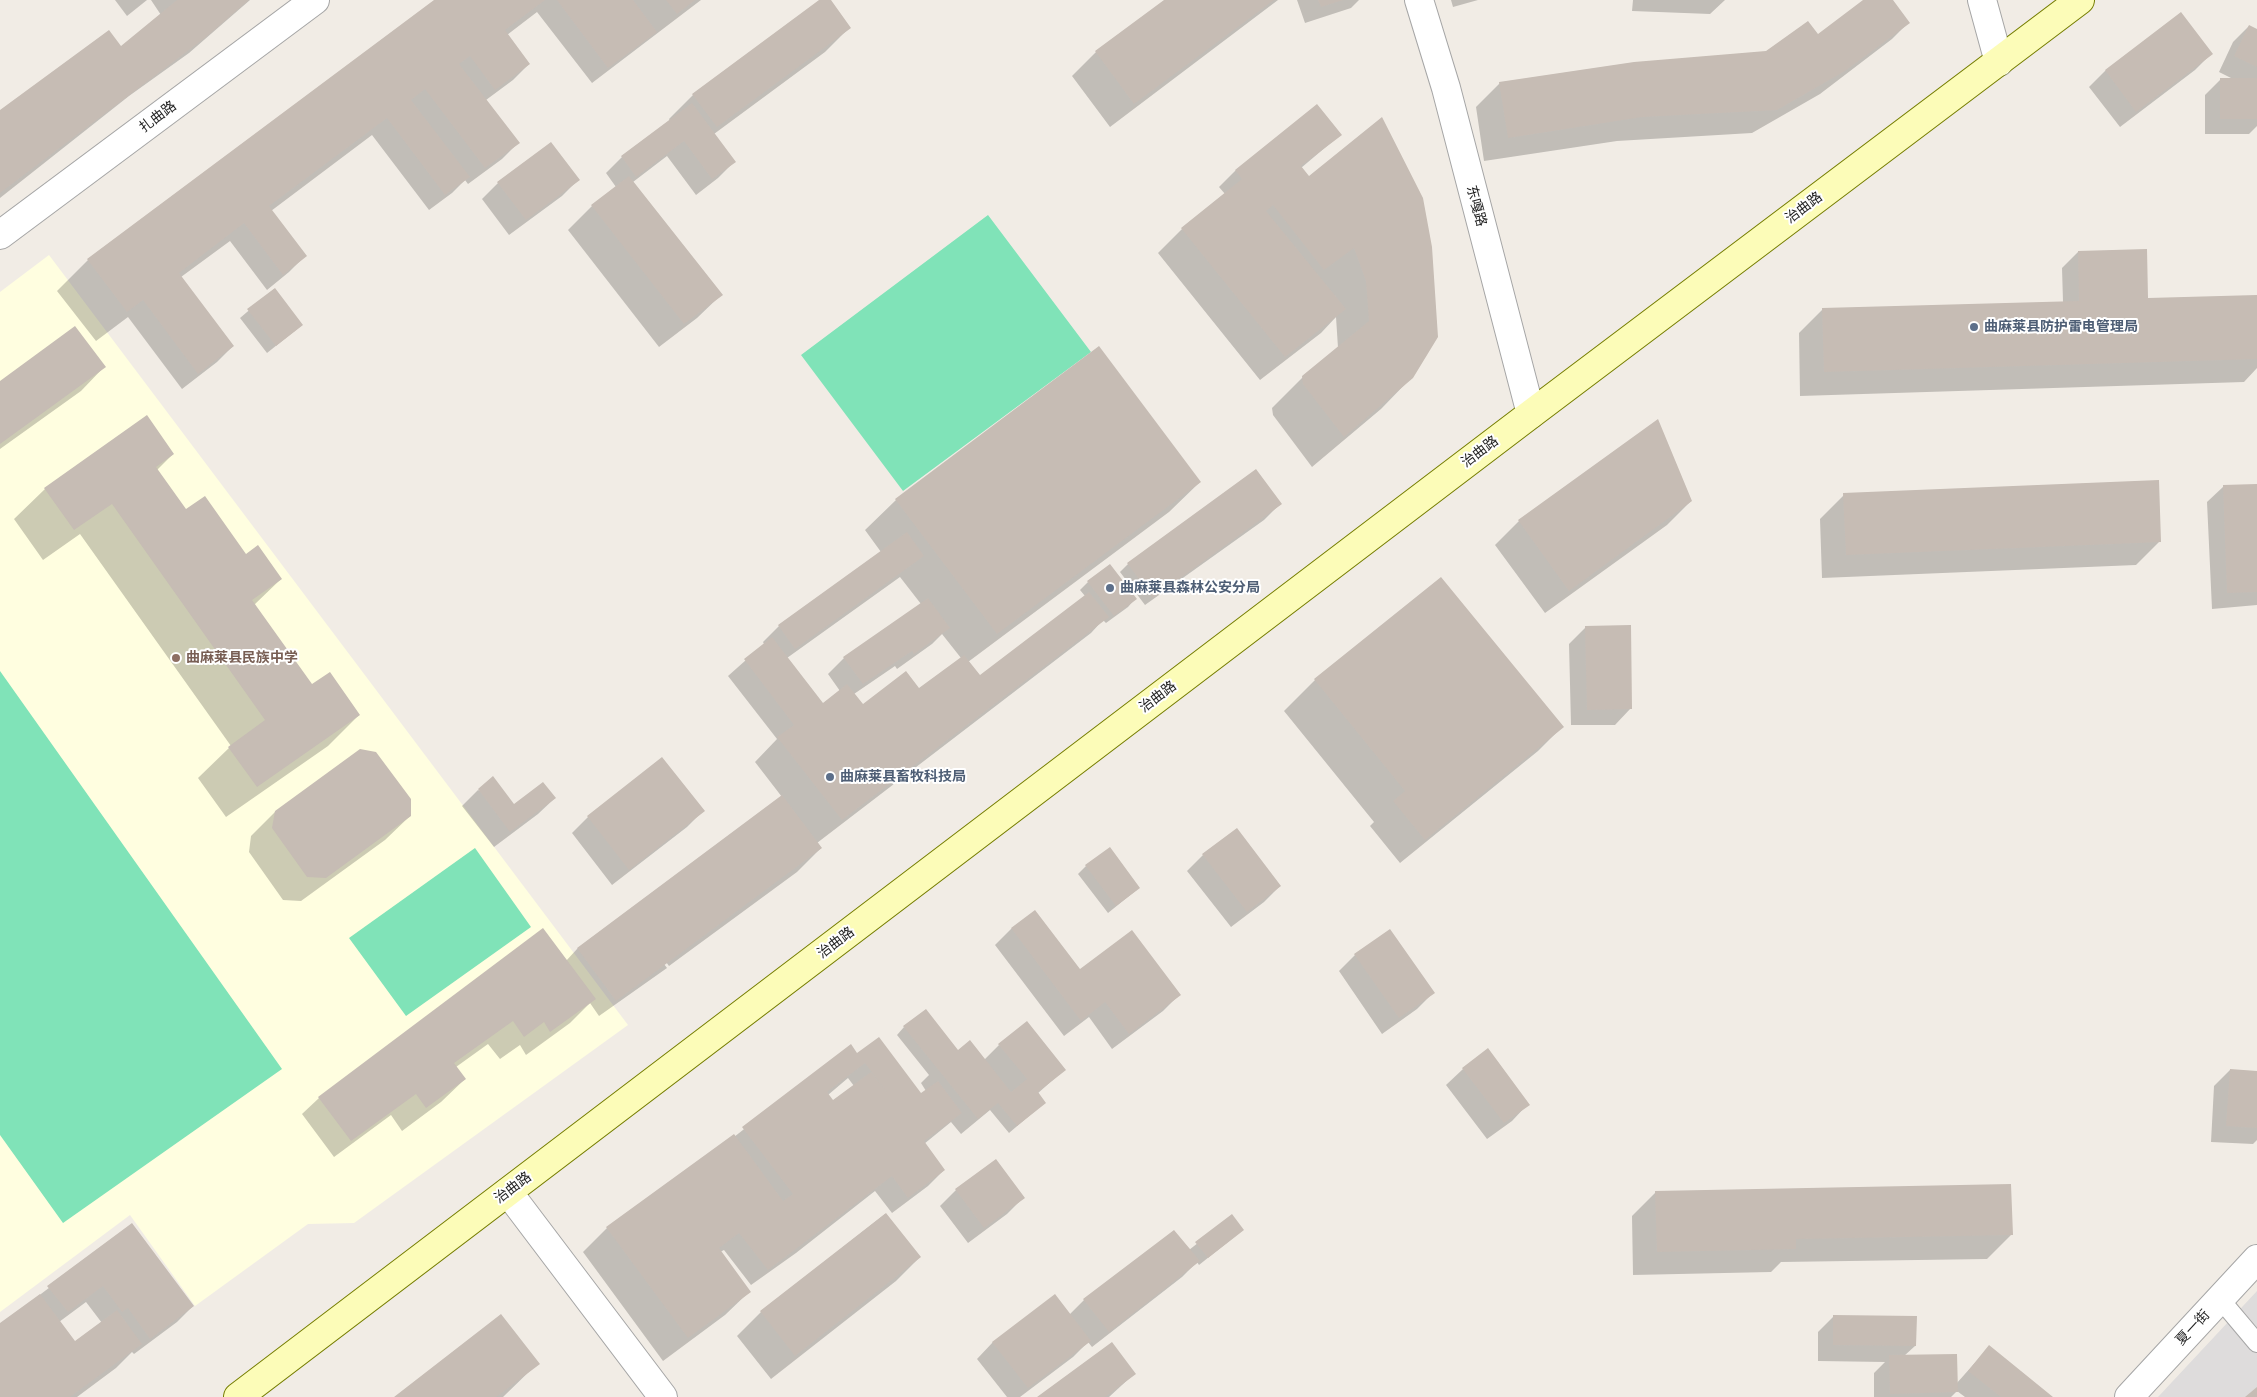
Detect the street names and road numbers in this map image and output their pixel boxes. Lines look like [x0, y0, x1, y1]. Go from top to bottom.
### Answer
street label: 扎曲路 [136, 98, 180, 136]
street label: 东嘎路 [1462, 184, 1490, 228]
street label: 治曲路 [1782, 189, 1826, 227]
street label: 治曲路 [1458, 433, 1502, 471]
street label: 治曲路 [1136, 678, 1180, 716]
street label: 治曲路 [814, 924, 858, 962]
street label: 治曲路 [491, 1169, 535, 1207]
street label: 夏一街 [2173, 1307, 2213, 1349]

